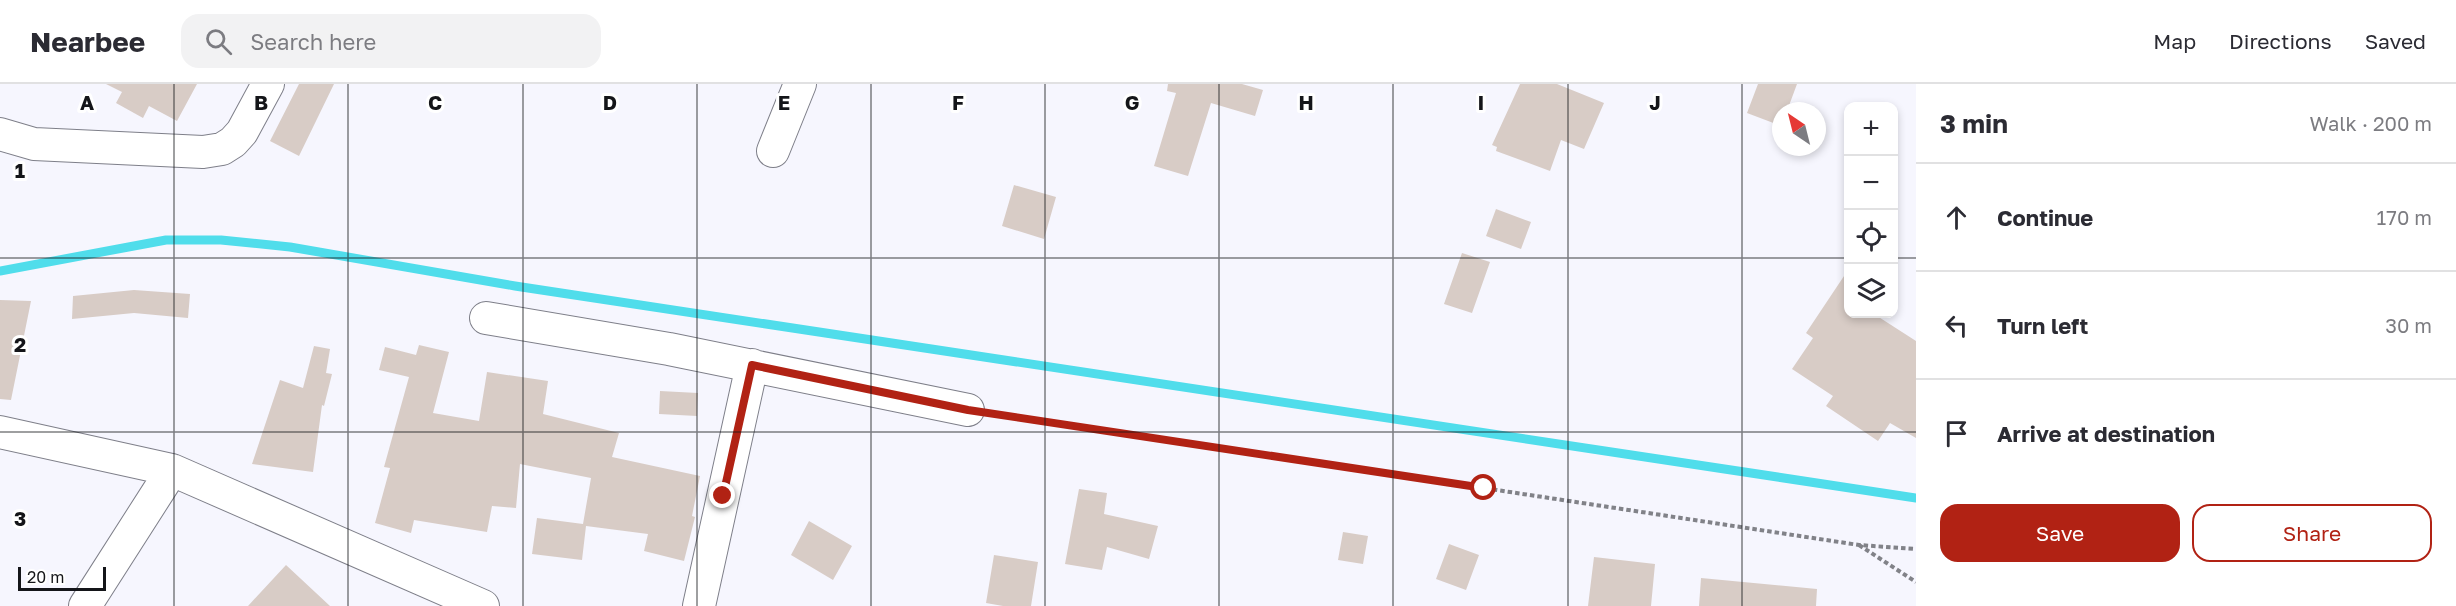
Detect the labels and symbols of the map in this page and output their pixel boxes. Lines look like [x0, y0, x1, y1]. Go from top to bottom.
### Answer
text: A [80, 90, 94, 114]
text: B [254, 90, 268, 114]
text: C [428, 90, 442, 114]
text: D [603, 90, 617, 114]
text: E [778, 90, 790, 114]
text: F [952, 90, 964, 114]
text: G [1125, 90, 1139, 114]
text: H [1298, 90, 1314, 114]
text: I [1478, 90, 1484, 114]
text: J [1649, 90, 1661, 114]
north arrow [1772, 102, 1826, 156]
text: 1 [15, 158, 25, 182]
text: 2 [14, 332, 26, 356]
route start [1470, 474, 1496, 500]
route end [709, 482, 735, 508]
text: 3 [14, 506, 26, 530]
scale bar [18, 564, 106, 592]

